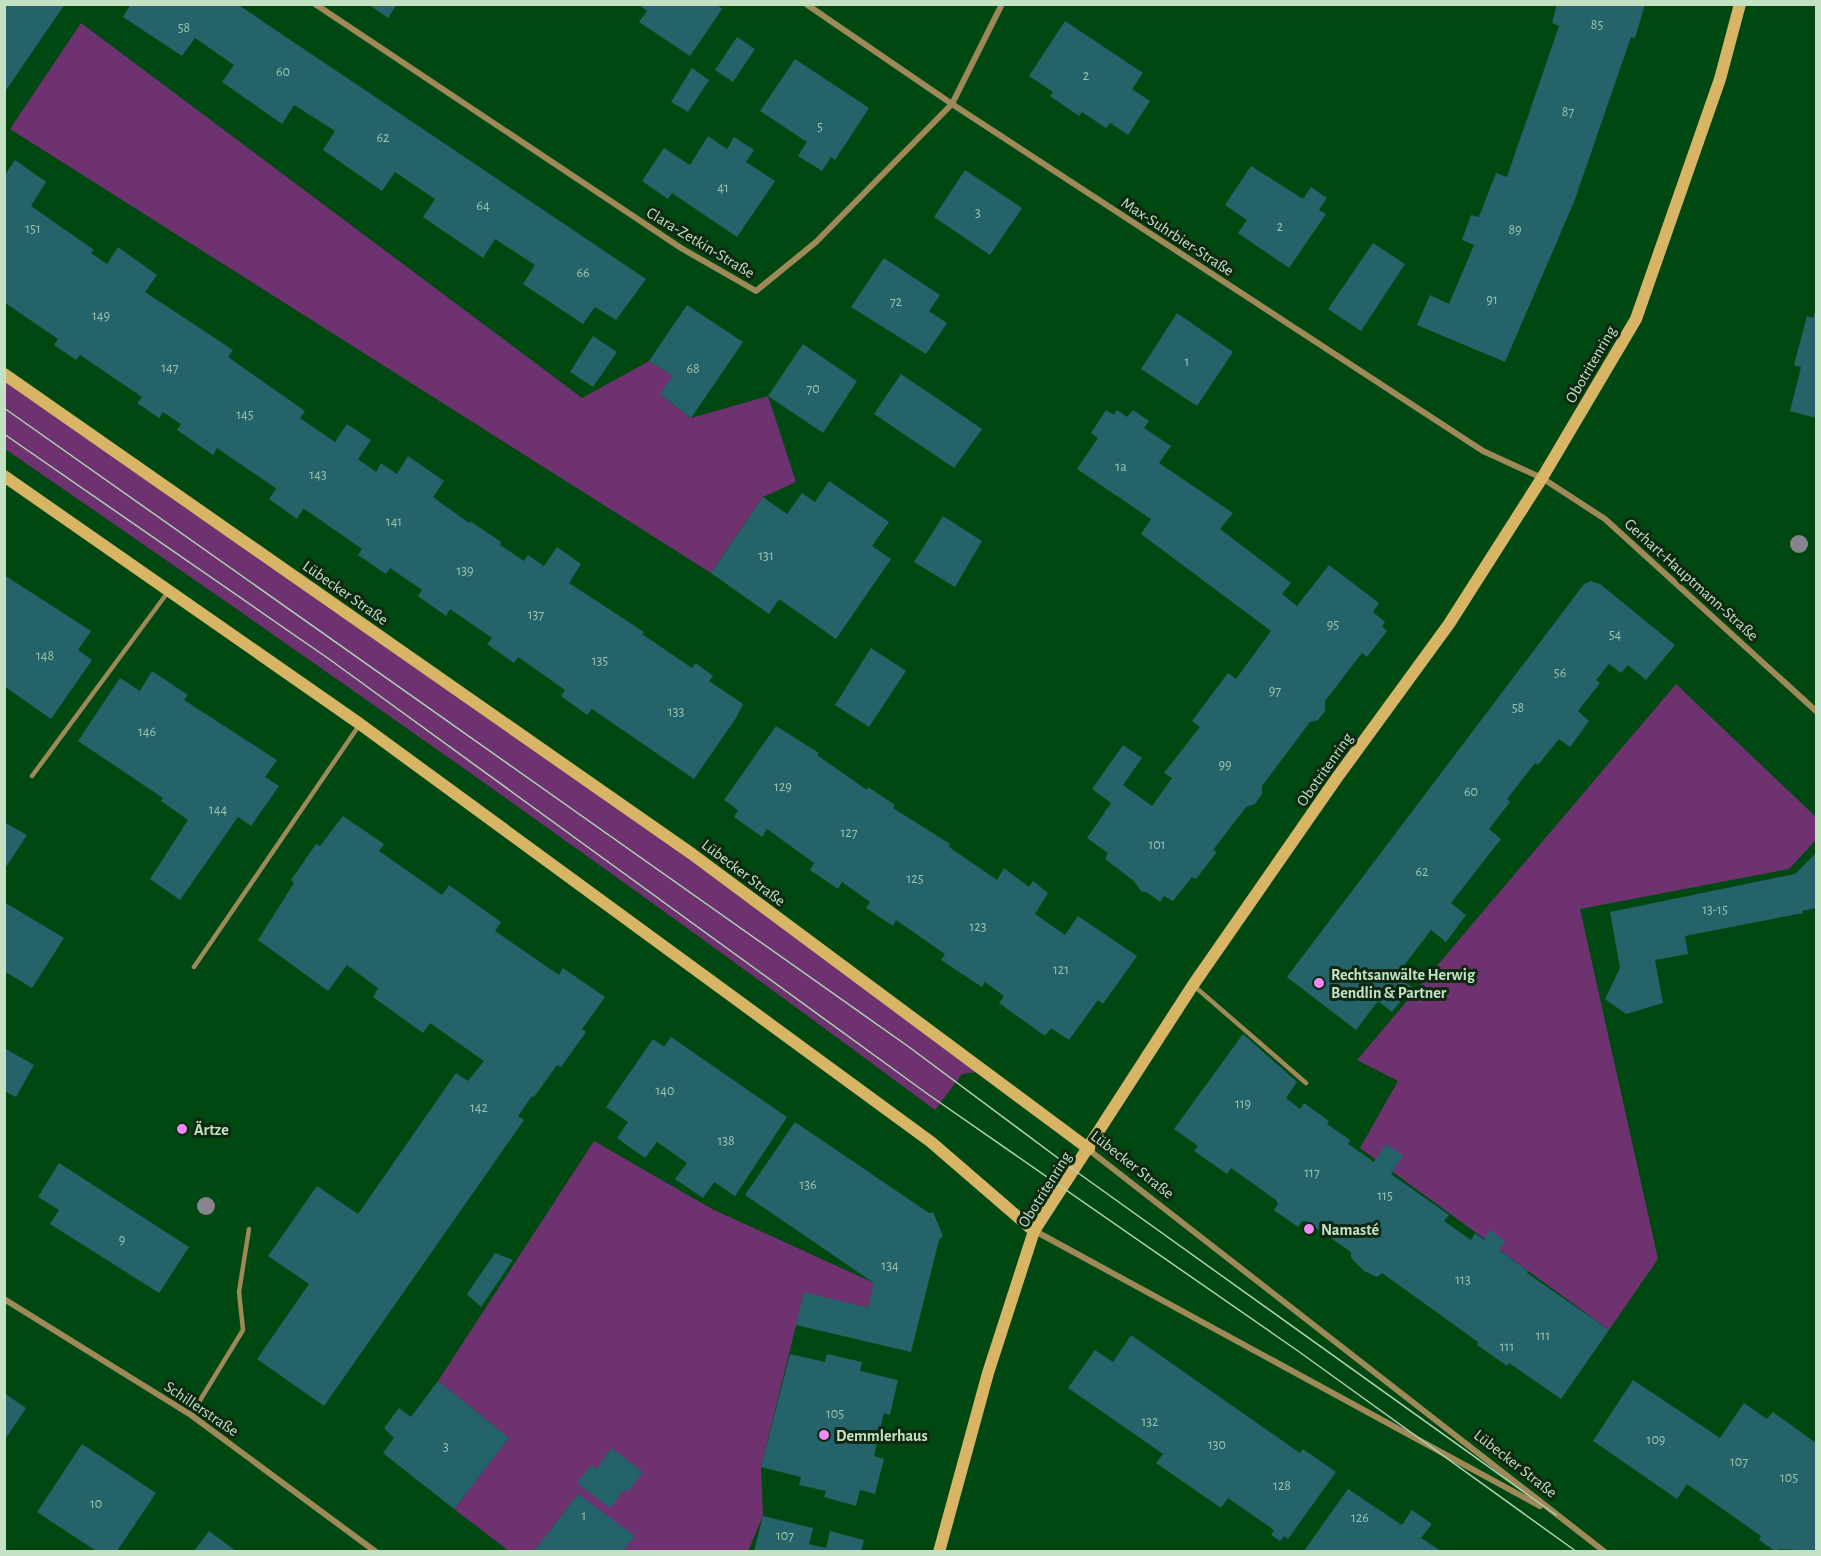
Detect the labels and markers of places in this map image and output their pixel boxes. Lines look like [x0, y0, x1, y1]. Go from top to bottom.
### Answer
place label: Rechtsanwälte Herwig Bendlin & Partner [1331, 967, 1476, 1001]
marker: Rechtsanwälte Herwig Bendlin & Partner [1312, 976, 1326, 990]
place label: Ärtze [194, 1120, 229, 1138]
marker: Ärtze [175, 1122, 189, 1136]
marker: Namasté [1302, 1222, 1316, 1236]
place label: Namasté [1321, 1222, 1380, 1238]
marker: Demmlerhaus [817, 1428, 831, 1442]
place label: Demmlerhaus [836, 1428, 928, 1444]

